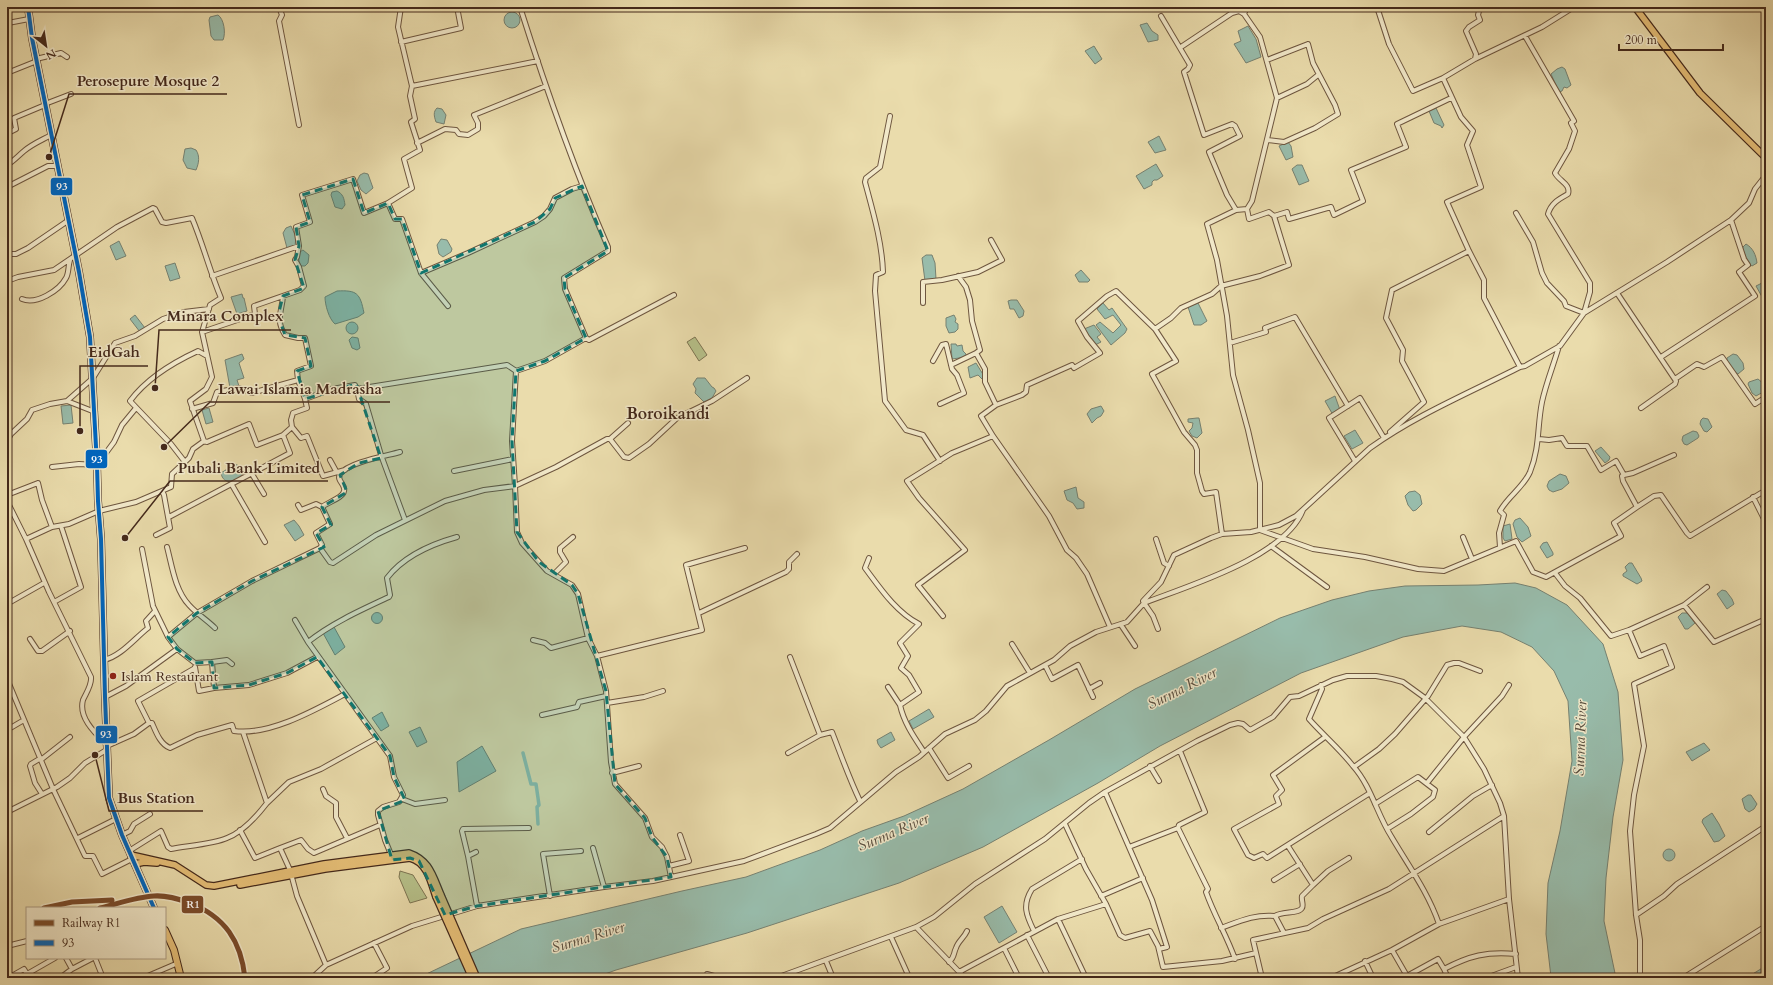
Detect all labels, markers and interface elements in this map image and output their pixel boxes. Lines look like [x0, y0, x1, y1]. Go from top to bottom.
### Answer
north arrow [26, 26, 66, 66]
scale bar [1619, 26, 1723, 52]
text: 200 m [1625, 32, 1658, 48]
text: N [42, 45, 59, 63]
callout: Perosepure Mosque 2 [69, 67, 227, 94]
text: Perosepure Mosque 2 [77, 71, 220, 91]
line badge: 93 [50, 177, 73, 196]
text: 93 [56, 179, 68, 194]
callout: Minara Complex [159, 303, 291, 330]
text: Minara Complex [167, 306, 283, 326]
callout: EidGah [80, 339, 148, 366]
text: EidGah [88, 342, 141, 362]
callout: Lawai Islamia Madrasha [210, 375, 390, 402]
text: Lawai Islamia Madrasha [218, 379, 383, 399]
district label: Boroikandi [626, 403, 710, 425]
line badge: 93 [85, 449, 108, 469]
text: 93 [91, 452, 103, 467]
callout: Pubali Bank Limited [170, 454, 328, 481]
text: Pubali Bank Limited [178, 458, 321, 478]
water label: Surma River [1144, 661, 1221, 714]
place label: Islam Restaurant [121, 667, 219, 686]
marker: Islam Restaurant [108, 671, 118, 681]
water label: Surma River [1569, 699, 1591, 776]
line badge: 93 [95, 725, 118, 744]
text: 93 [100, 727, 112, 742]
callout: Bus Station [109, 784, 203, 811]
text: Bus Station [117, 788, 195, 808]
water label: Surma River [854, 808, 933, 856]
line badge: R1 [181, 895, 204, 914]
text: R1 [186, 897, 200, 912]
legend [26, 907, 166, 959]
text: Railway R1 [62, 915, 121, 931]
water label: Surma River [549, 916, 628, 958]
text: 93 [62, 935, 74, 951]

